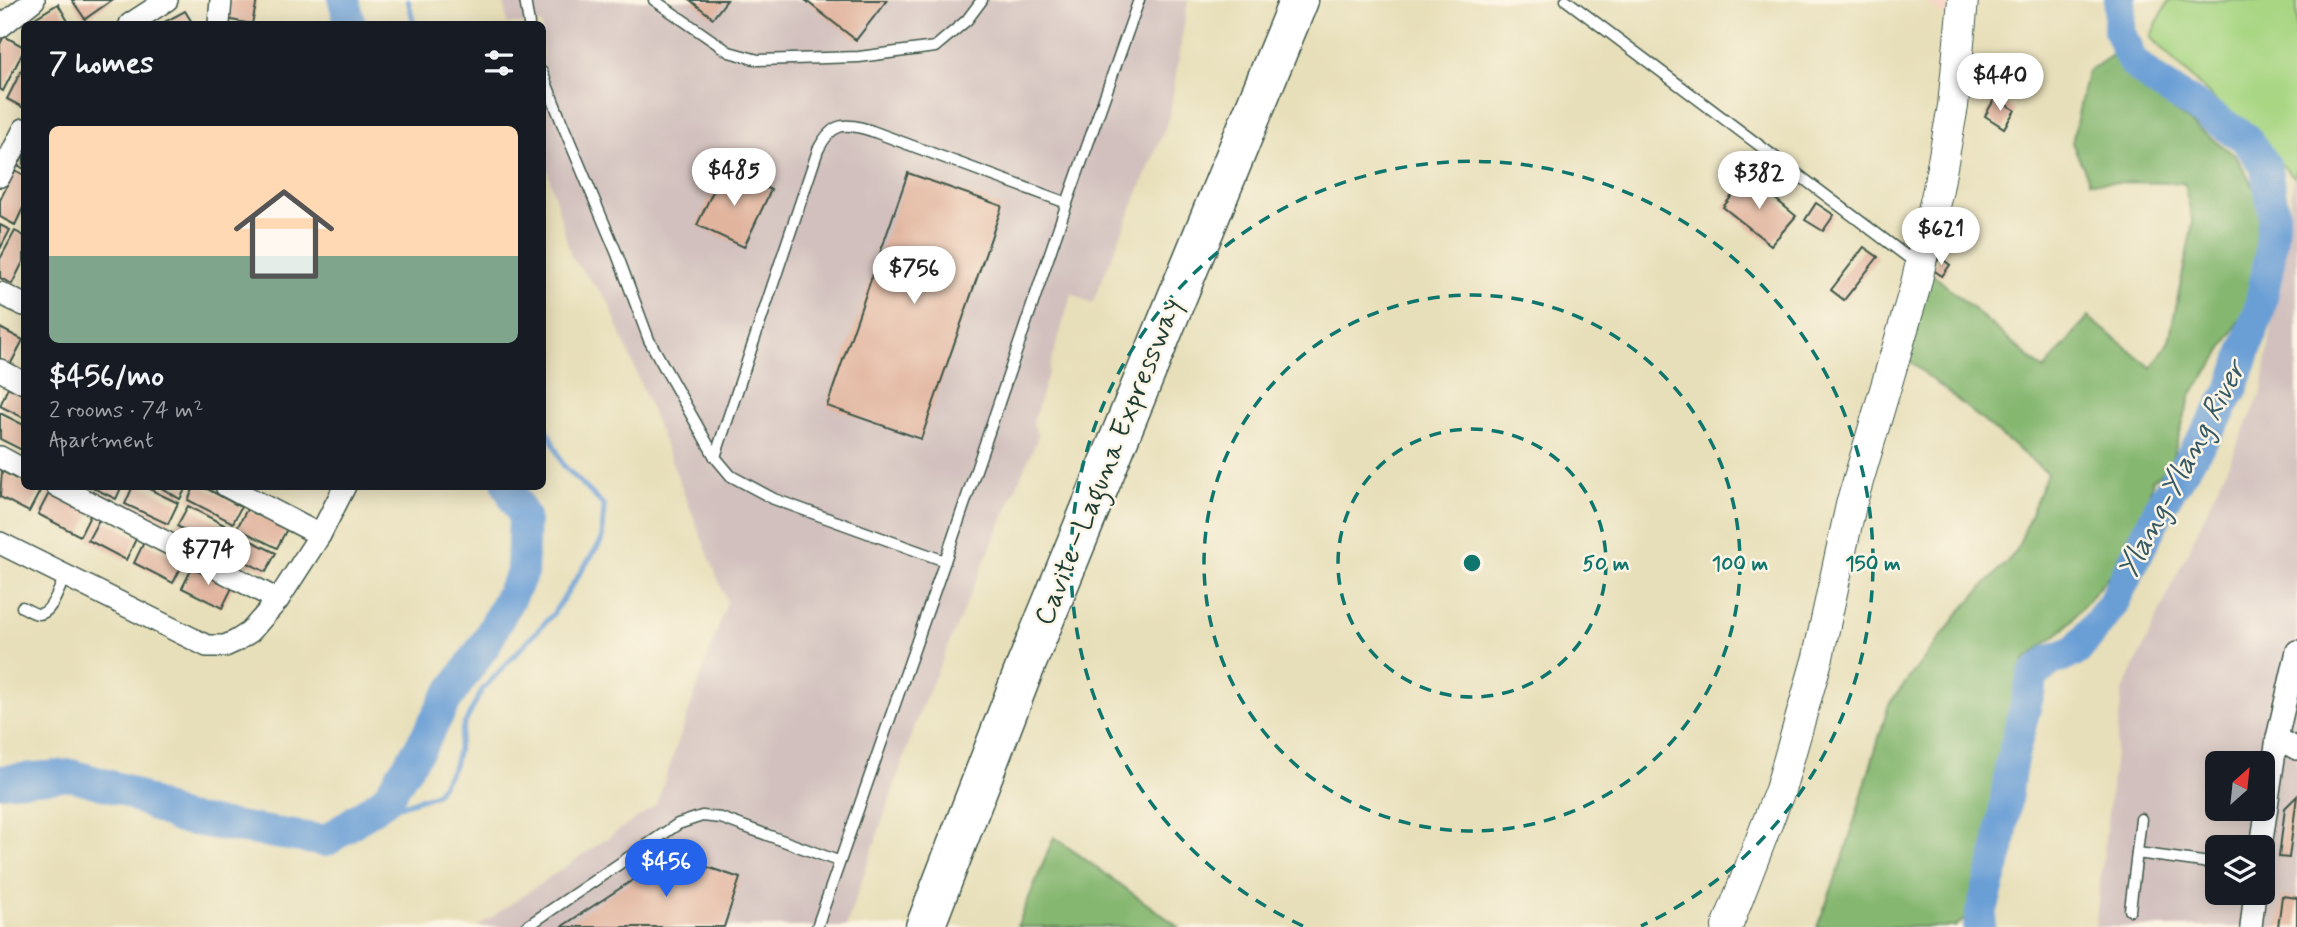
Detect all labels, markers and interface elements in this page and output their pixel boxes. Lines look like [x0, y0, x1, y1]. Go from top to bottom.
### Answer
text: 7 homes [49, 44, 154, 83]
icon: filters [480, 44, 518, 82]
pin: $440 [1959, 54, 2041, 113]
text: $440 [1973, 61, 2027, 91]
pin: $485 [693, 148, 775, 208]
pin: $382 [1718, 152, 1800, 211]
text: $485 [708, 156, 760, 186]
text: $382 [1734, 159, 1784, 189]
icon: home [221, 171, 347, 297]
pin: $621 [1900, 208, 1982, 267]
text: $621 [1918, 215, 1964, 245]
pin: $756 [873, 246, 955, 306]
text: $756 [889, 254, 939, 284]
street label: Cavite–Laguna Expressway [1026, 293, 1194, 632]
water label: Ylang-Ylang River [2108, 351, 2258, 586]
text: $456/mo [49, 357, 164, 396]
text: 2 rooms · 74 m² [49, 396, 204, 426]
text: Apartment [49, 426, 154, 456]
pin: $774 [167, 528, 249, 587]
text: $774 [182, 535, 234, 565]
text: 50 m [1583, 550, 1630, 578]
text: 100 m [1712, 550, 1768, 578]
text: 150 m [1845, 550, 1901, 578]
centre of rings [1460, 551, 1484, 575]
north arrow [2205, 751, 2275, 821]
map controls [2205, 751, 2275, 905]
button: layers [2205, 835, 2275, 905]
pin: $456 [625, 839, 707, 899]
text: $456 [641, 847, 691, 877]

